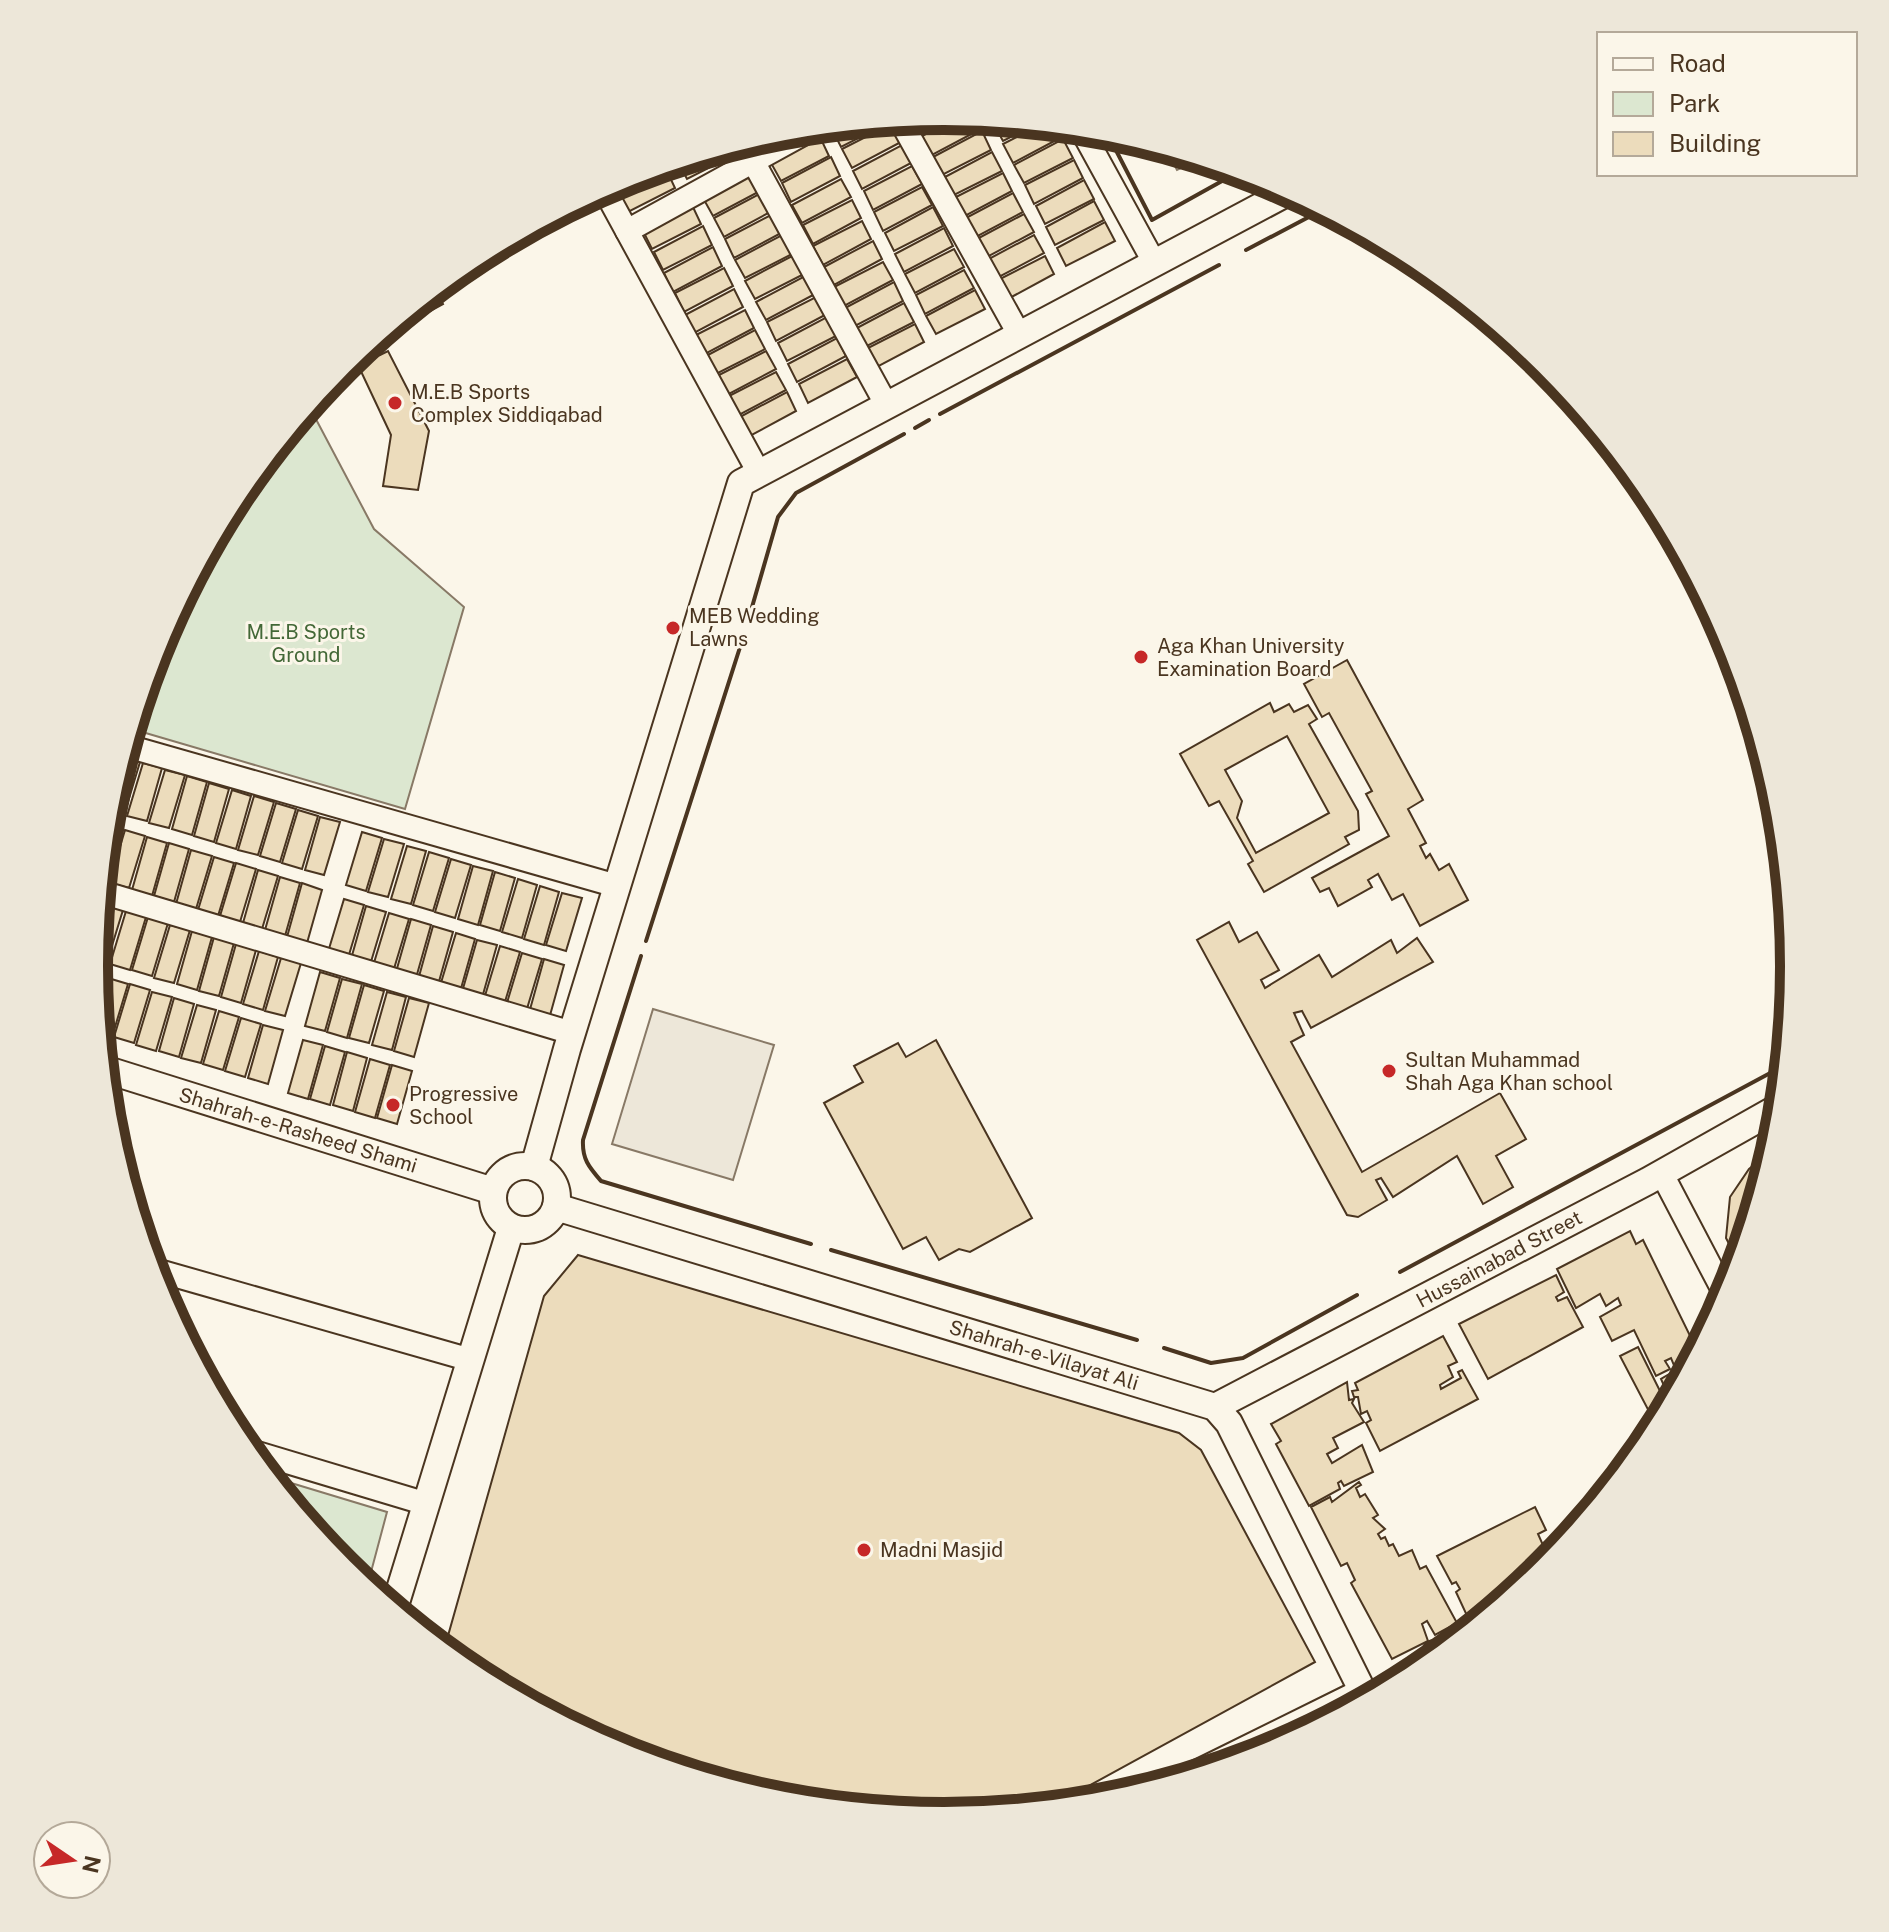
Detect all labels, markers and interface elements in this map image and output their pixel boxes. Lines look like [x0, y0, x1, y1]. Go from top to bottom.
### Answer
legend [1597, 32, 1857, 176]
text: Road [1669, 49, 1726, 77]
text: Park [1669, 89, 1720, 117]
text: Building [1669, 129, 1761, 157]
place label: M.E.B Sports Complex Siddiqabad [411, 380, 603, 427]
marker: M.E.B Sports Complex Siddiqabad [386, 394, 404, 412]
place label: MEB Wedding Lawns [689, 604, 820, 651]
marker: MEB Wedding Lawns [664, 619, 682, 637]
park label: M.E.B Sports Ground [246, 620, 366, 667]
place label: Aga Khan University Examination Board [1157, 634, 1345, 681]
marker: Aga Khan University Examination Board [1132, 648, 1150, 666]
place label: Sultan Muhammad Shah Aga Khan school [1405, 1048, 1613, 1095]
marker: Sultan Muhammad Shah Aga Khan school [1380, 1062, 1398, 1080]
street label: Shahrah-e-Rasheed Shami [176, 1082, 420, 1178]
place label: Progressive School [409, 1082, 518, 1129]
marker: Progressive School [384, 1096, 402, 1114]
street label: Hussainabad Street [1412, 1205, 1586, 1313]
street label: Shahrah-e-Vilayat Ali [946, 1315, 1142, 1395]
place label: Madni Masjid [880, 1538, 1003, 1562]
marker: Madni Masjid [855, 1541, 873, 1559]
north arrow [32, 1820, 112, 1900]
text: N [77, 1853, 106, 1876]

